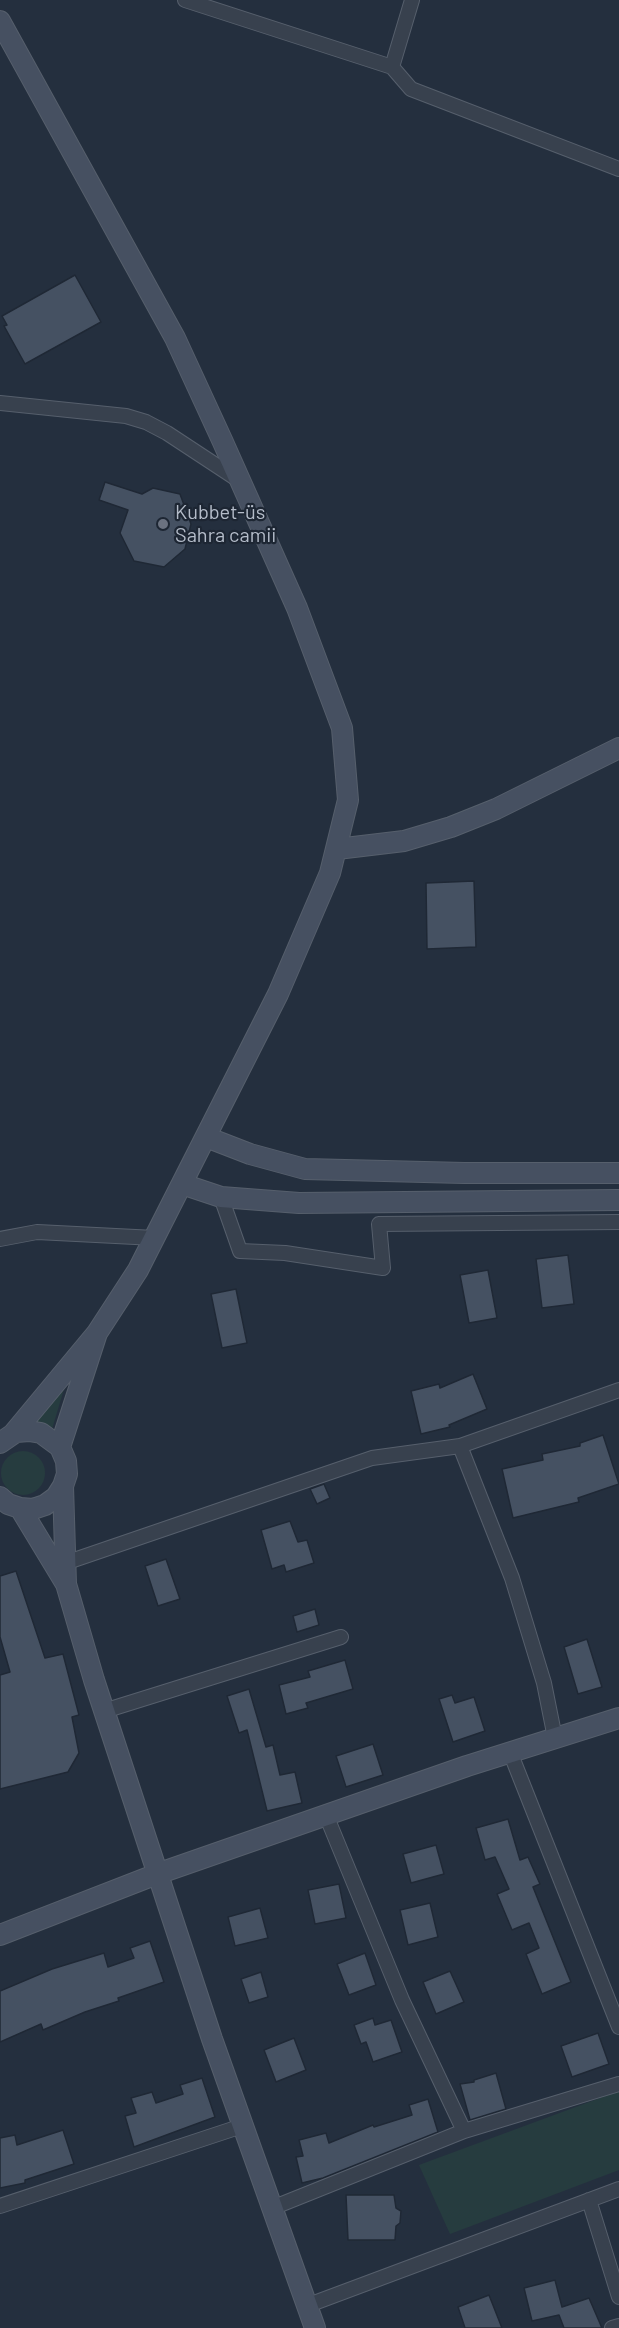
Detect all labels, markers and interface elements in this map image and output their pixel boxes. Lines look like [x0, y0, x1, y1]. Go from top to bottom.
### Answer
place label: Kubbet-üs Sahra camii [175, 500, 276, 547]
marker: Kubbet-üs Sahra camii [156, 517, 170, 531]

